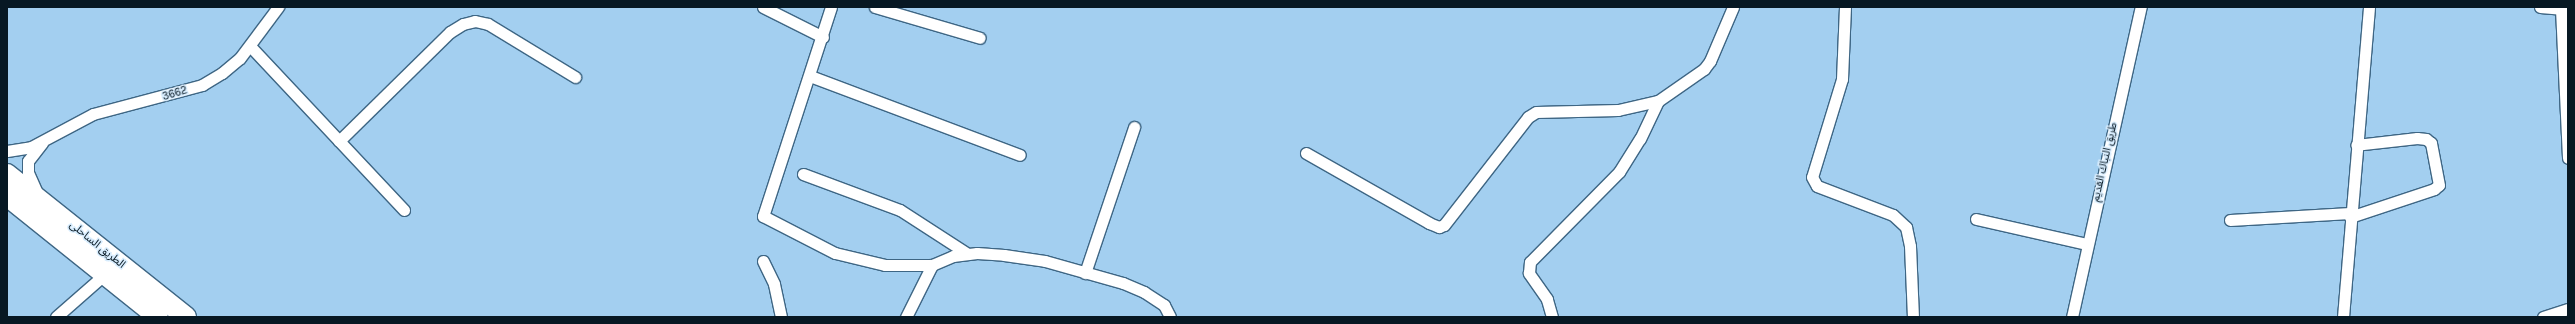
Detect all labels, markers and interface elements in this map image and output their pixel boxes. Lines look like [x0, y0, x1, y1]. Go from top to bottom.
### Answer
street label: 3662 [161, 84, 189, 104]
street label: طريق النباك القديم [2089, 121, 2121, 203]
street label: الطريق الساحلى [66, 218, 128, 272]

